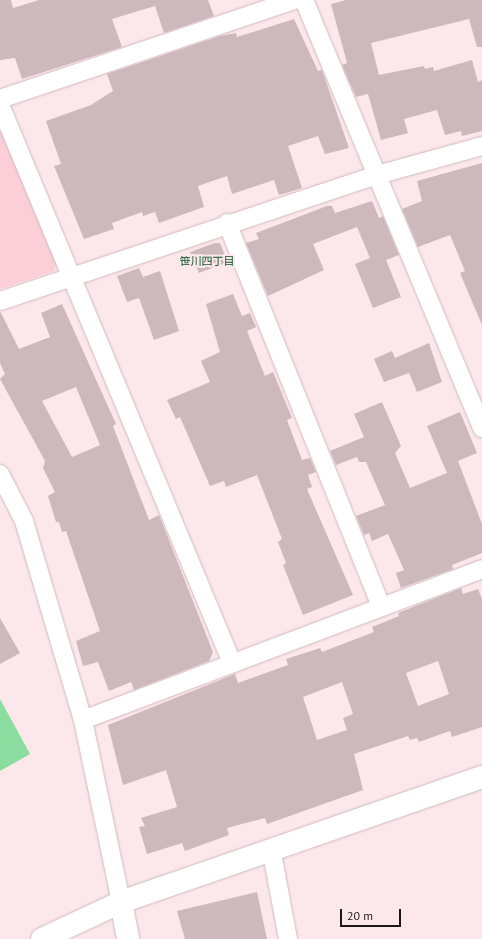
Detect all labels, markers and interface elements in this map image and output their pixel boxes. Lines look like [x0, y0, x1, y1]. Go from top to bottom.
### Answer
district label: 笹川四丁目 [180, 254, 234, 268]
scale bar [342, 901, 403, 927]
text: 20 m [347, 908, 373, 923]

